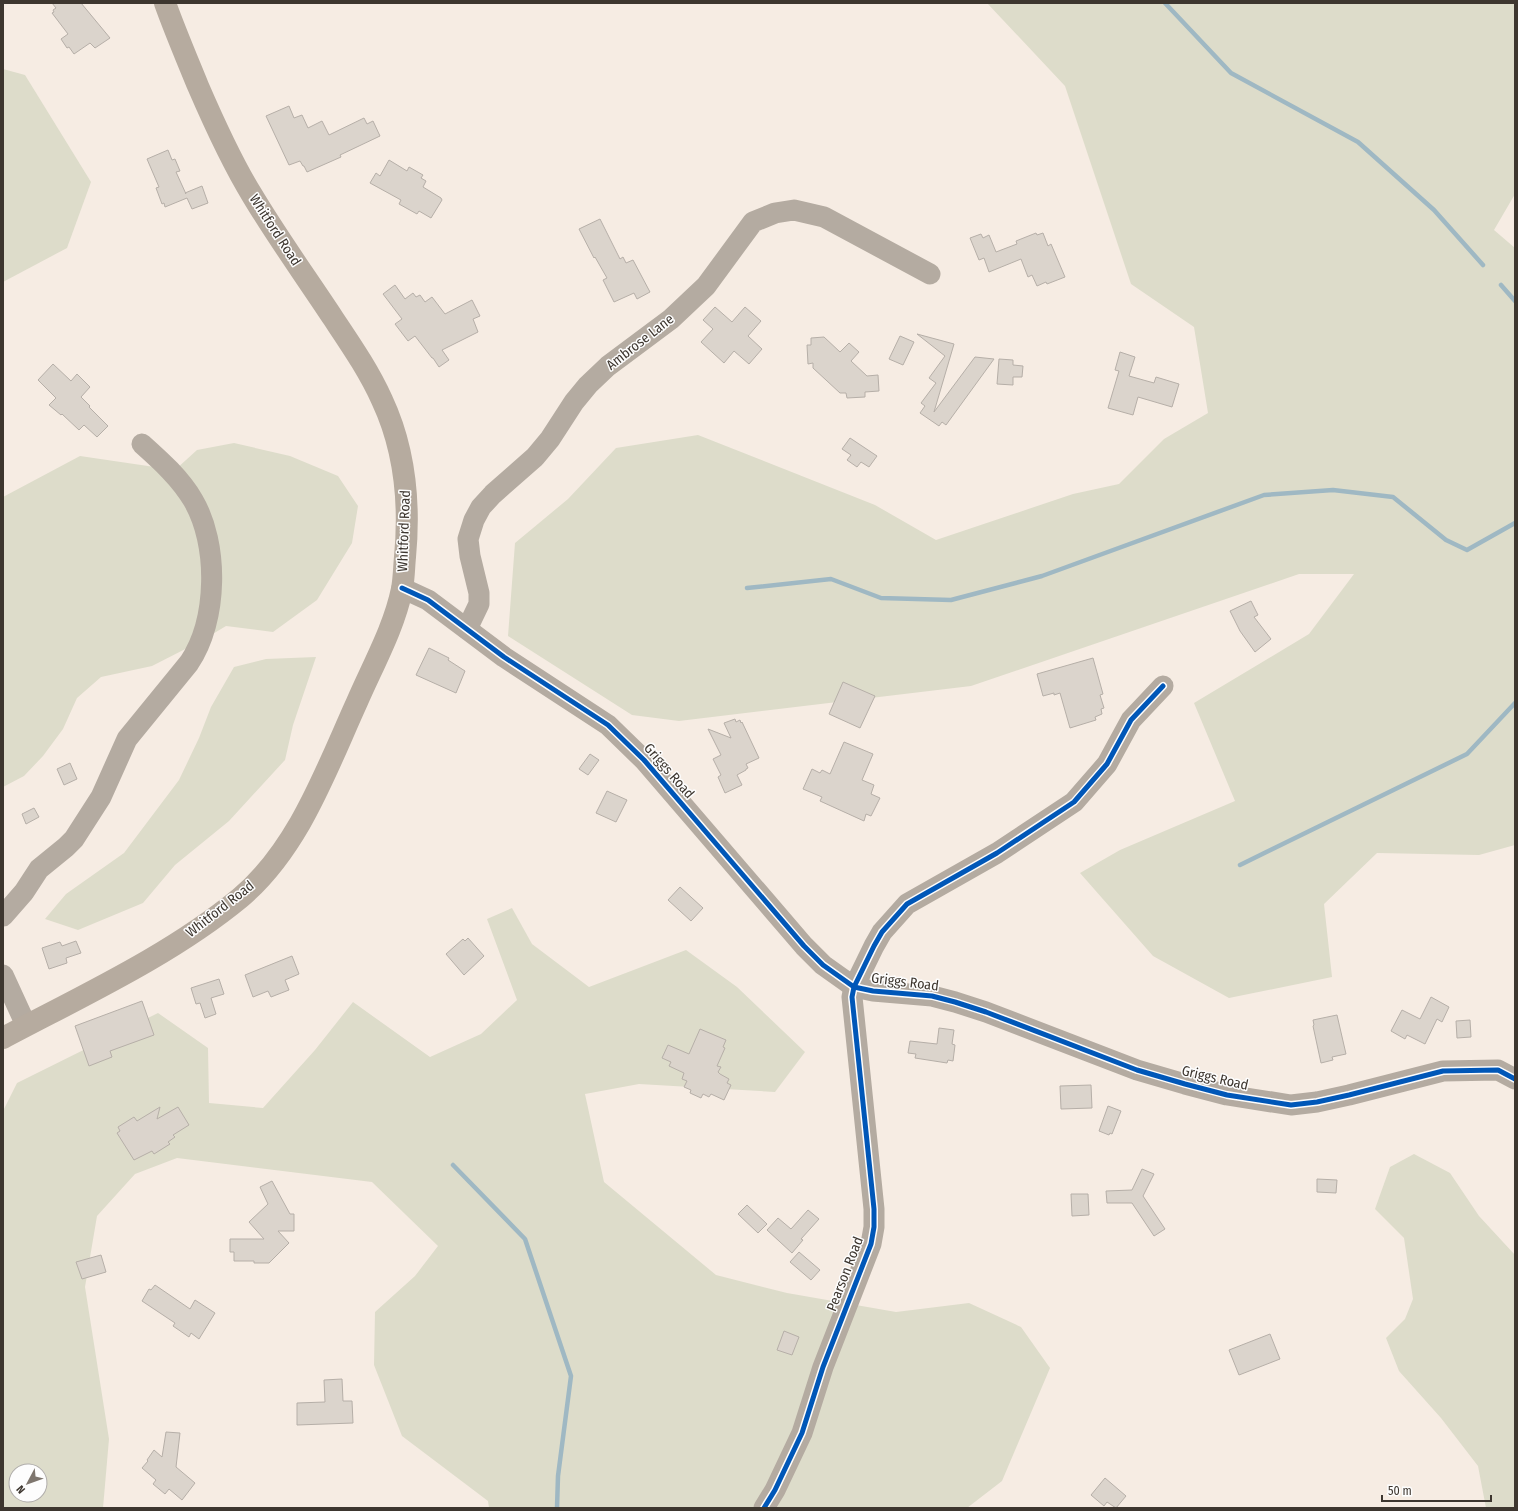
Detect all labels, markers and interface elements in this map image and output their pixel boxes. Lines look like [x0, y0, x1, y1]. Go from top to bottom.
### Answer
street label: Whitford Road [246, 191, 304, 269]
street label: Ambrose Lane [603, 310, 677, 374]
street label: Whitford Road [394, 490, 414, 572]
street label: Griggs Road [640, 740, 698, 802]
street label: Whitford Road [183, 877, 257, 941]
street label: Griggs Road [870, 969, 940, 995]
street label: Griggs Road [1180, 1062, 1250, 1094]
street label: Pearson Road [823, 1234, 867, 1314]
north arrow [8, 1463, 48, 1503]
scale bar [1382, 1477, 1491, 1503]
text: N [14, 1482, 28, 1496]
text: 50 m [1388, 1484, 1412, 1498]

